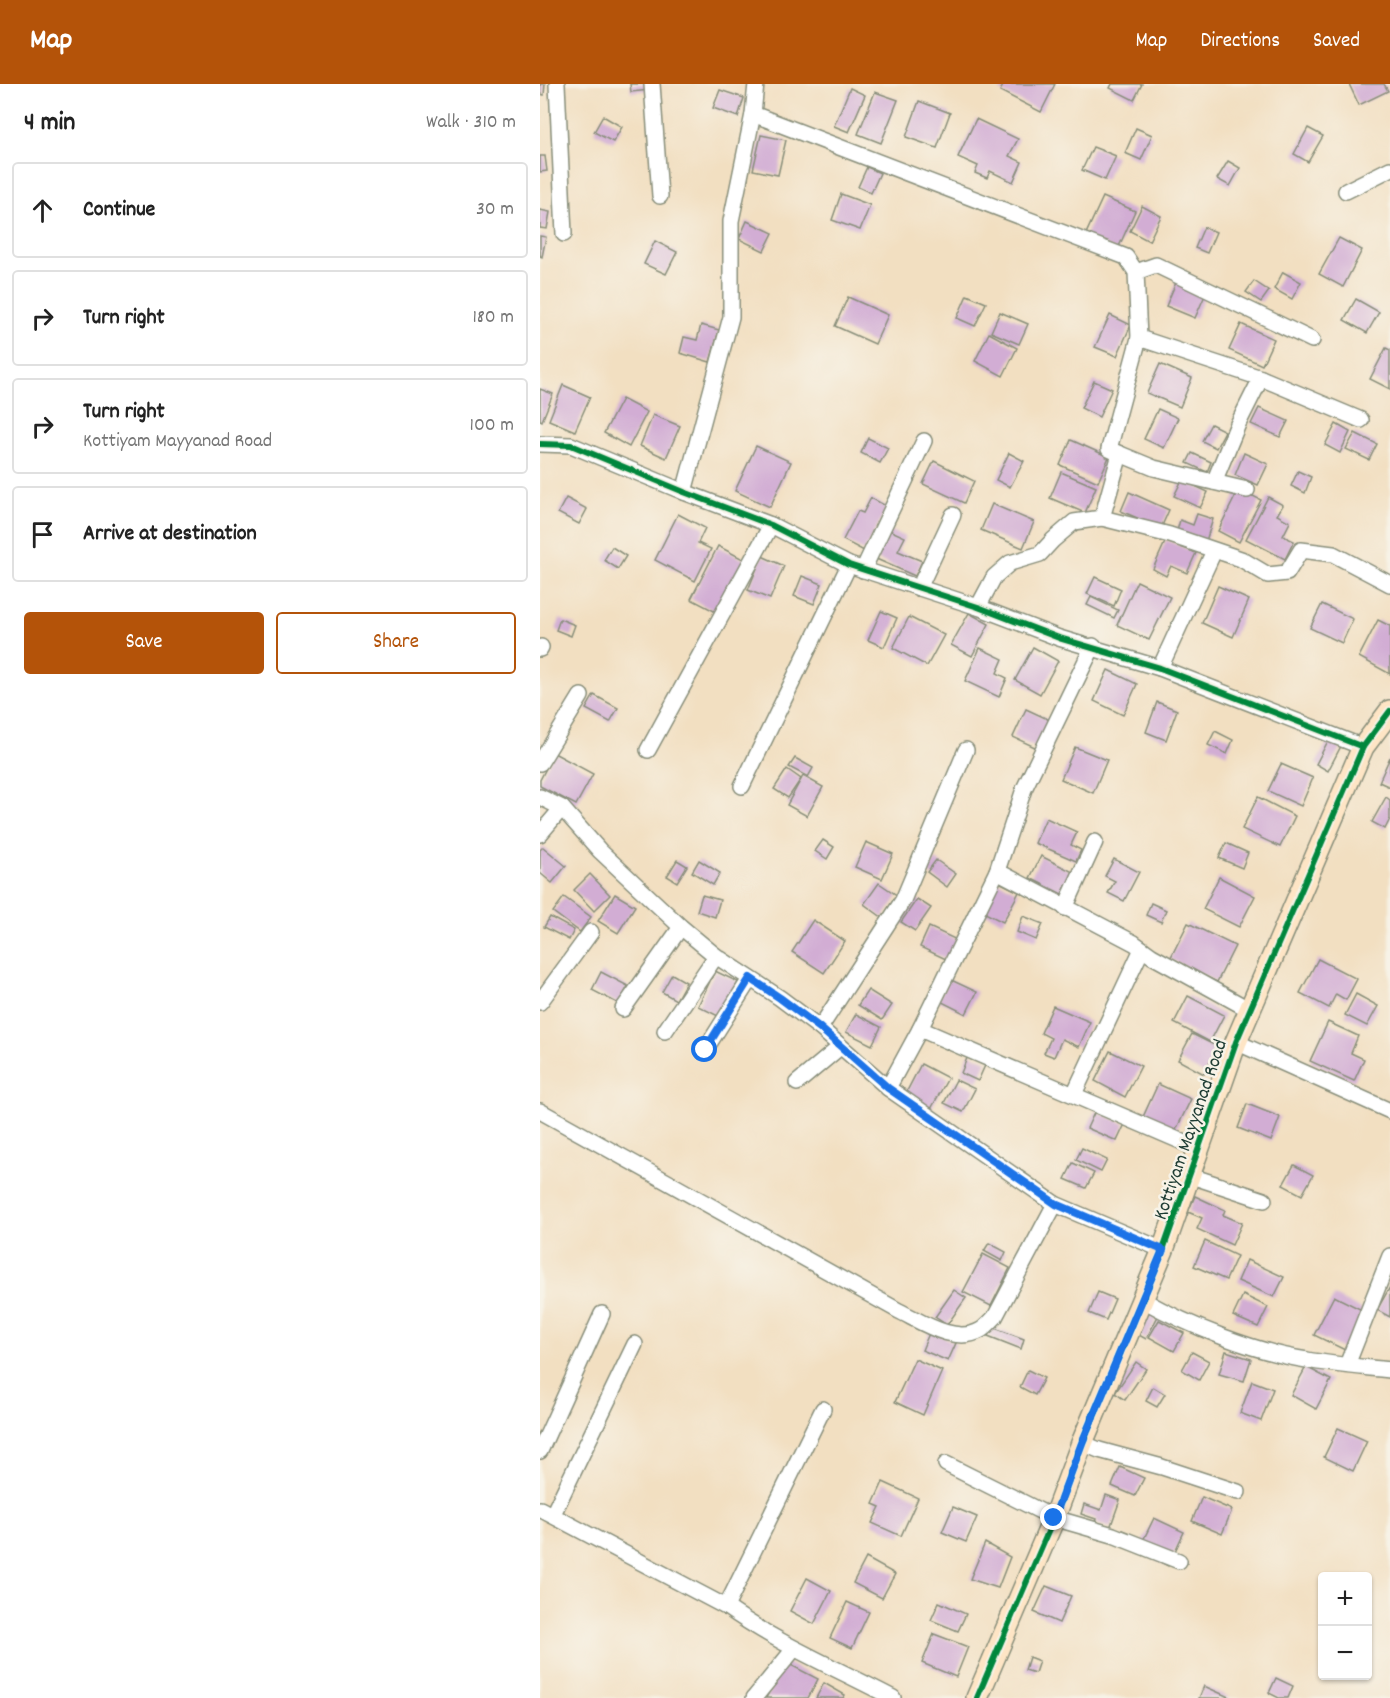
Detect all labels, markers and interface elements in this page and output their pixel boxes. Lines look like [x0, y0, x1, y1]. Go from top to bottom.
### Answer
text: Map [30, 22, 72, 62]
text: Map [1136, 27, 1167, 57]
text: Directions [1200, 27, 1280, 57]
text: Saved [1313, 27, 1360, 57]
text: 4 min [24, 105, 75, 142]
text: Walk · 310 m [426, 109, 516, 137]
icon: ahead [26, 194, 59, 227]
text: Continue [83, 195, 155, 226]
text: 30 m [476, 196, 514, 224]
icon: right [26, 302, 59, 335]
text: Turn right [83, 303, 165, 334]
text: 180 m [472, 304, 514, 332]
text: Turn right [83, 397, 165, 428]
icon: right [26, 410, 59, 443]
text: 100 m [470, 412, 514, 440]
text: Kottiyam Mayyanad Road [83, 428, 272, 456]
icon: arrive [26, 518, 59, 551]
text: Arrive at destination [83, 519, 257, 550]
button: Save [24, 612, 264, 674]
button: Share [276, 612, 516, 674]
route start [691, 1036, 717, 1062]
street label: Kottiyam Mayyanad Road [1148, 1036, 1236, 1224]
route end [1040, 1504, 1066, 1530]
map controls [1318, 1572, 1372, 1680]
button: + [1318, 1572, 1372, 1626]
button: − [1318, 1626, 1372, 1680]

